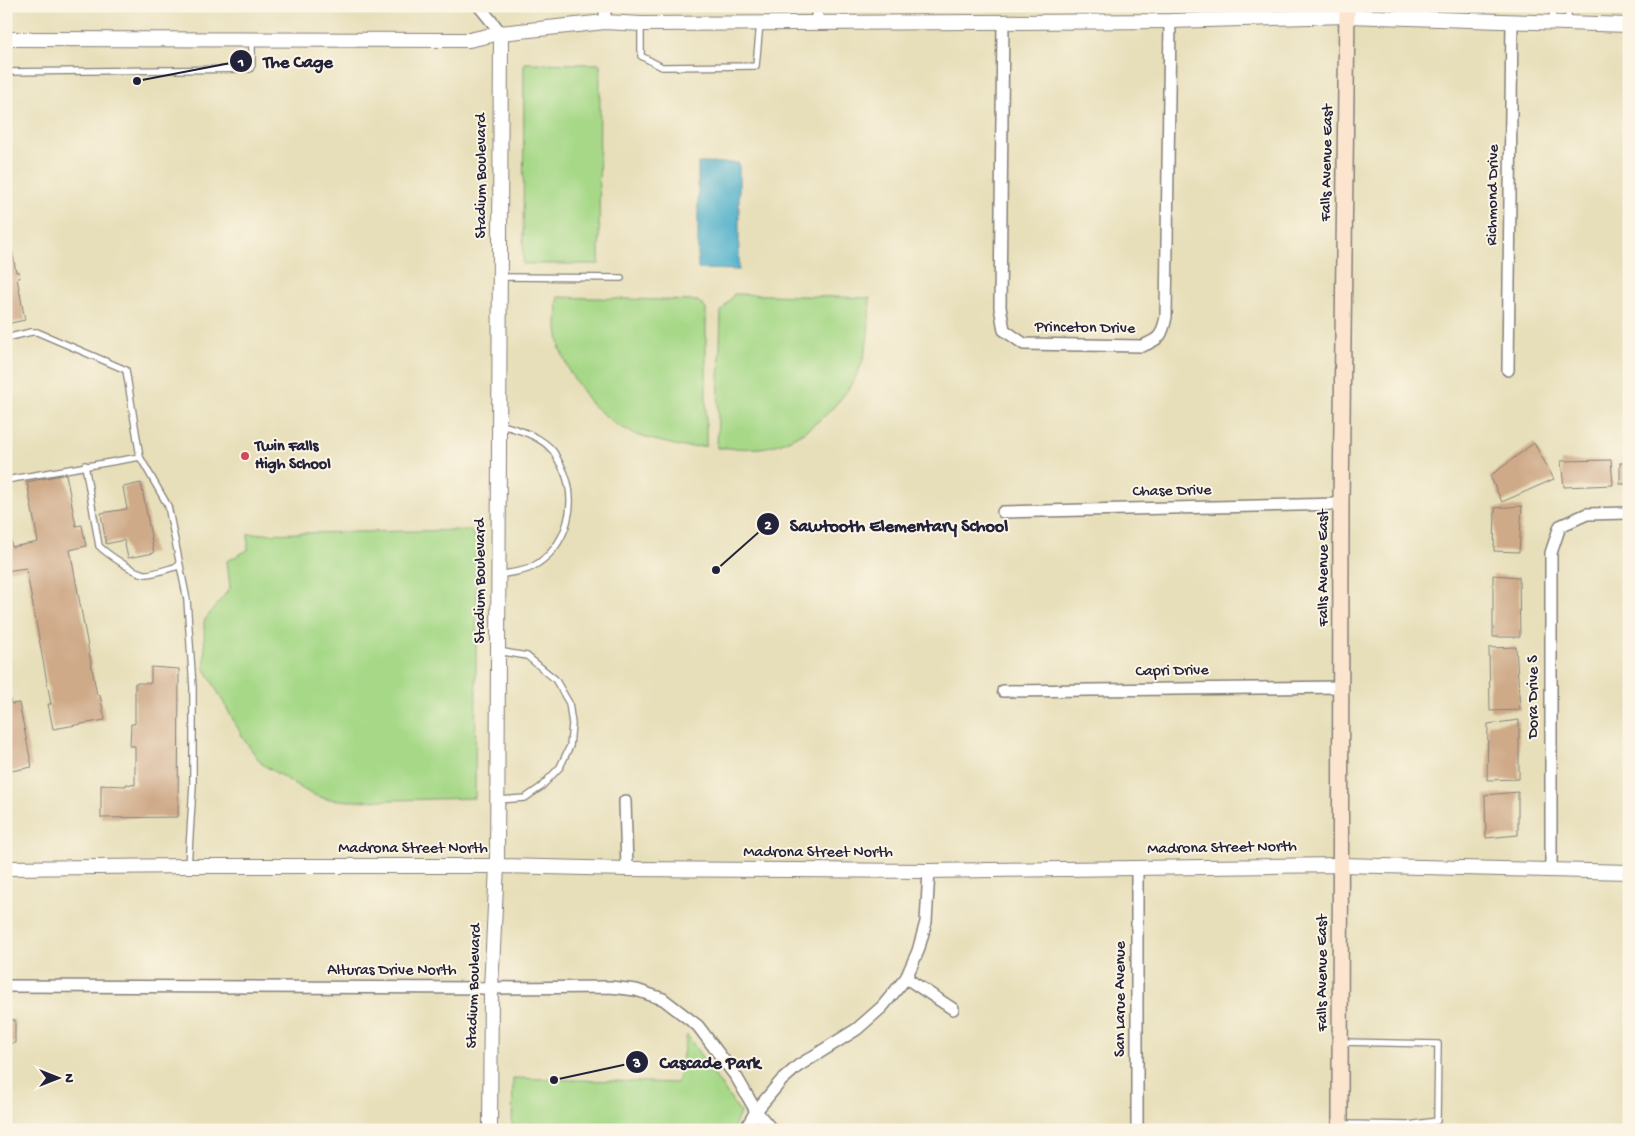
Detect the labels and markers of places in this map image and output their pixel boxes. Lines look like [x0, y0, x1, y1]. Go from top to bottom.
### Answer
callout: The Cage [228, 44, 343, 77]
place label: Twin Falls High School [253, 438, 331, 475]
marker: Twin Falls High School [239, 450, 251, 462]
callout: Sawtooth Elementary School [755, 508, 1019, 541]
callout: Cascade Park [624, 1045, 770, 1078]

